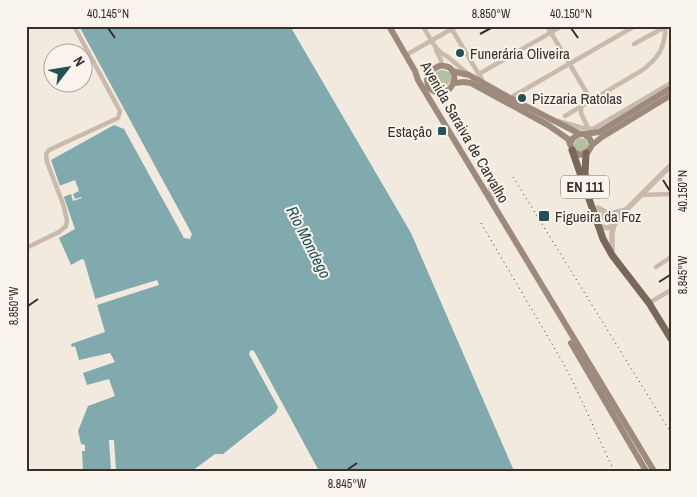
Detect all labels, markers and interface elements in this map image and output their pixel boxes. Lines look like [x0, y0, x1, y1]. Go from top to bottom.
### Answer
text: 40.145°N [87, 6, 129, 22]
text: 8.850°W [472, 6, 511, 22]
text: 40.150°N [550, 6, 592, 22]
north arrow [42, 42, 92, 92]
place label: Funerária Oliveira [470, 43, 570, 64]
marker: Funerária Oliveira [454, 47, 466, 59]
text: N [69, 53, 89, 69]
street label: Avenida Saraiva de Carvalho [415, 56, 514, 207]
place label: Pizzaria Ratolas [532, 88, 622, 109]
marker: Pizzaria Ratolas [516, 92, 528, 104]
place label: Estaçâo [388, 121, 432, 142]
marker: Estaçâo [436, 125, 448, 137]
text: 40.150°N [675, 170, 691, 212]
road number: EN 111 [561, 176, 609, 198]
water label: Rio Mondego [281, 202, 337, 282]
place label: Figueira da Foz [555, 206, 641, 227]
marker: Figueira da Foz [537, 209, 551, 223]
text: 8.845°W [675, 255, 691, 294]
text: 8.850°W [6, 286, 22, 325]
text: 8.845°W [328, 476, 367, 492]

